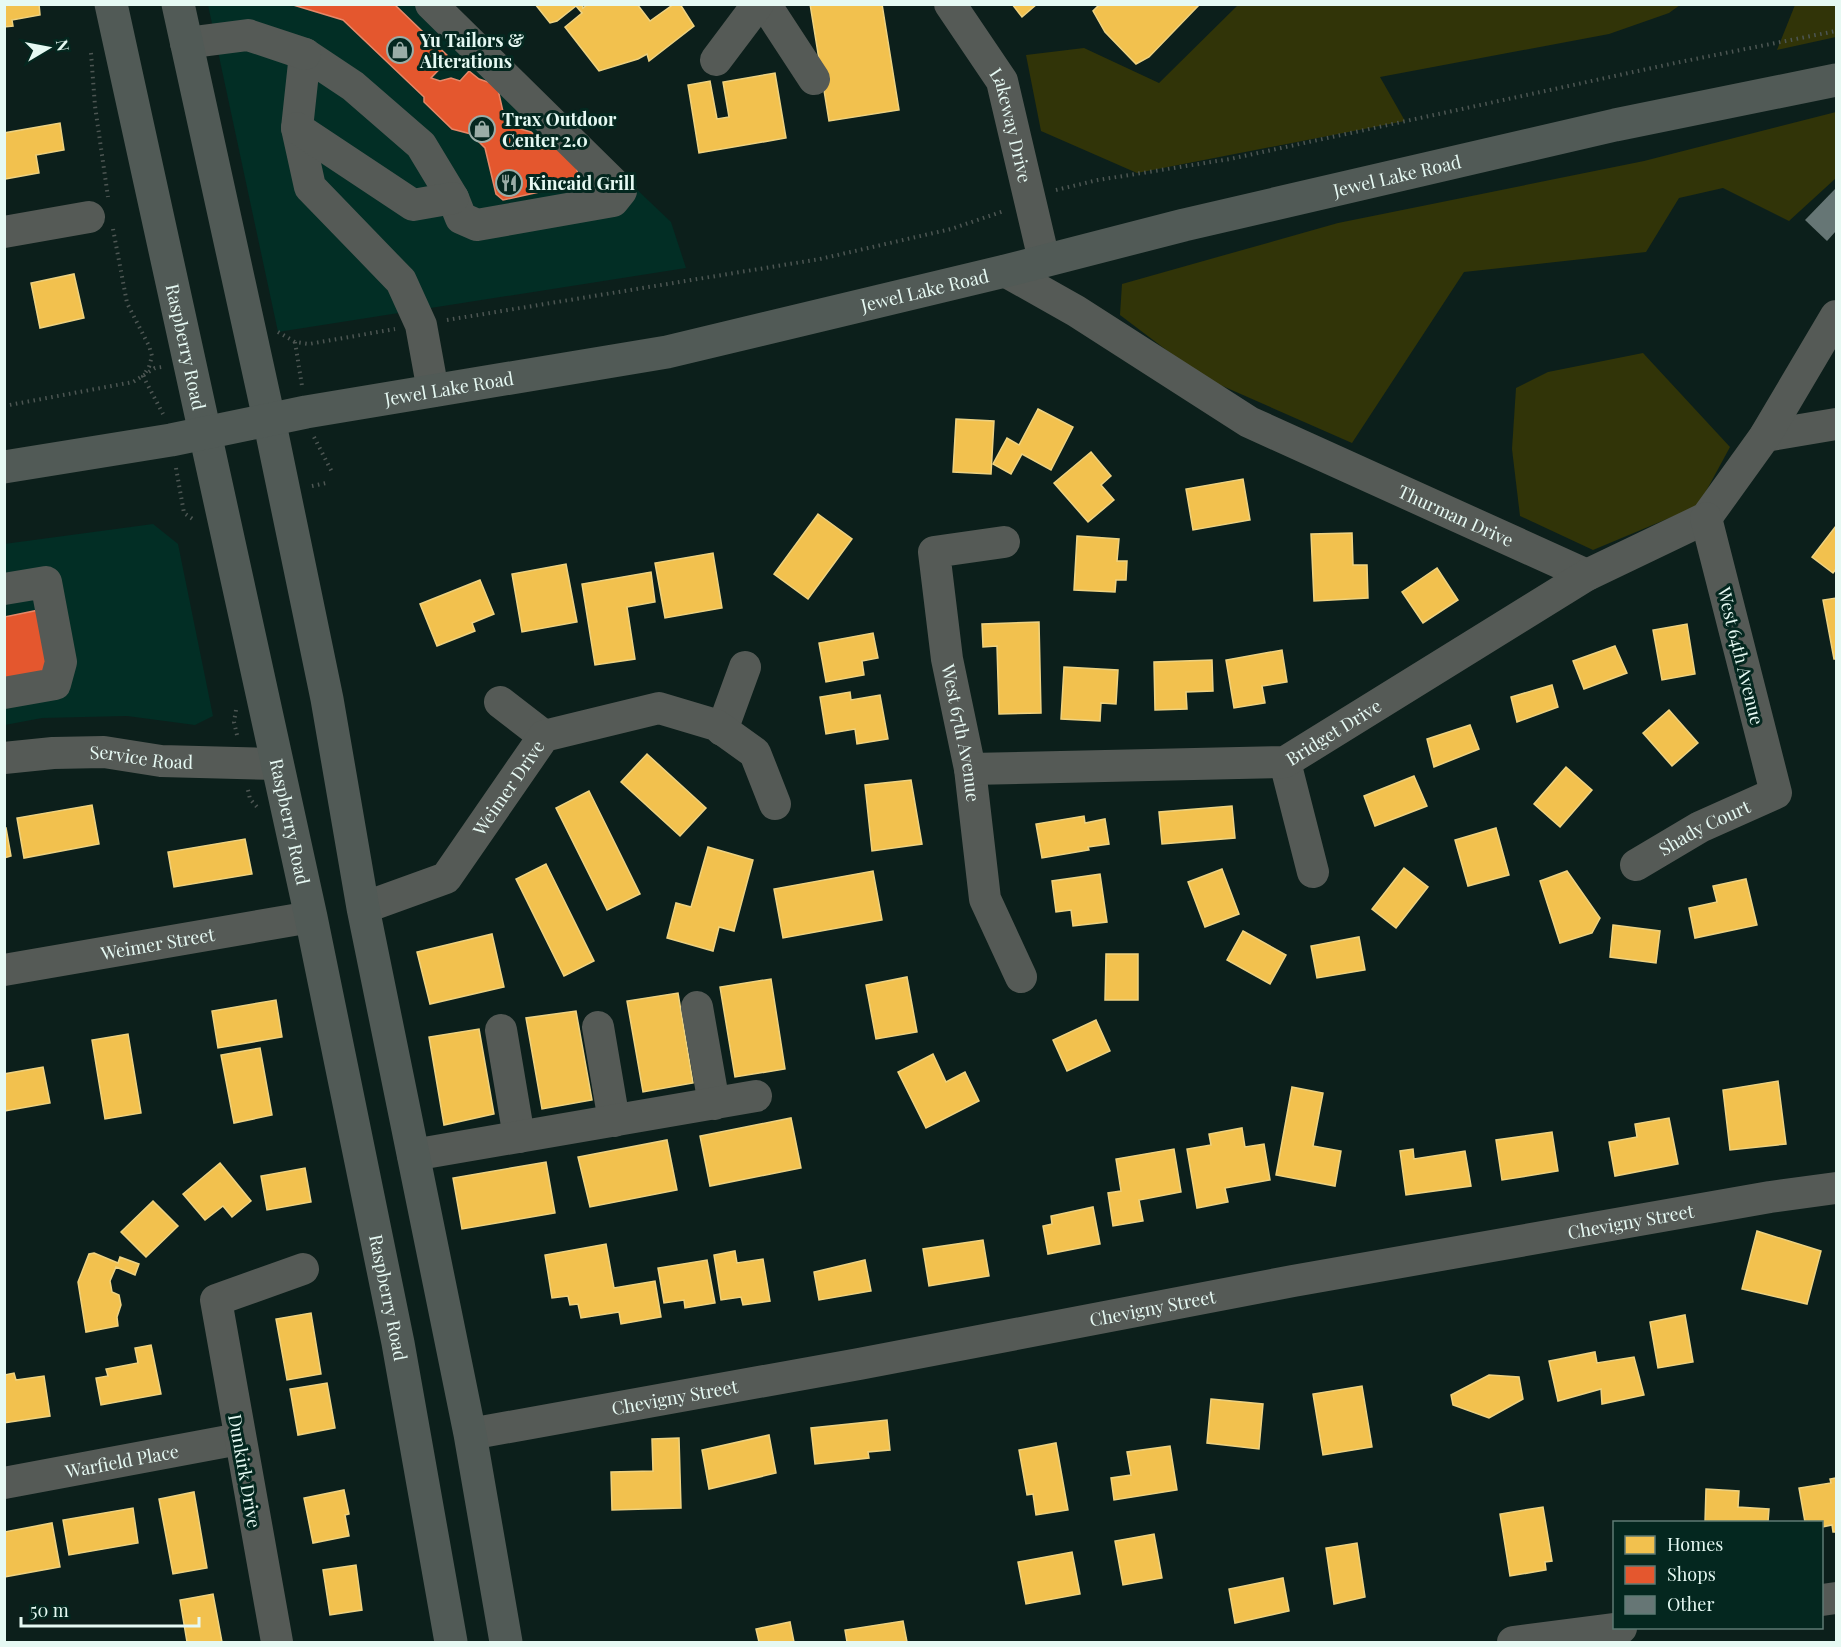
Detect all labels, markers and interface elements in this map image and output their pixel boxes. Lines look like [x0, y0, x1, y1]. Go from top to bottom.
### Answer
north arrow [18, 18, 78, 78]
place label: Yu Tailors & Alterations [419, 28, 524, 73]
shop icon: Yu Tailors & Alterations [385, 35, 415, 65]
text: N [52, 38, 75, 53]
street label: Lakeway Drive [984, 63, 1037, 185]
place label: Trax Outdoor Center 2.0 [502, 107, 617, 152]
shop icon: Trax Outdoor Center 2.0 [467, 114, 497, 144]
street label: Jewel Lake Road [1330, 149, 1464, 202]
restaurant icon: Kincaid Grill [494, 168, 524, 198]
place label: Kincaid Grill [528, 171, 635, 195]
street label: Jewel Lake Road [857, 263, 992, 317]
street label: Raspberry Road [161, 282, 212, 413]
street label: Jewel Lake Road [382, 366, 516, 411]
street label: Thurman Drive [1394, 479, 1517, 552]
street label: West 64th Avenue [1712, 584, 1770, 727]
street label: West 67th Avenue [936, 661, 986, 803]
street label: Bridget Drive [1281, 693, 1386, 771]
street label: Weimer Drive [466, 735, 550, 841]
street label: Service Road [89, 740, 194, 774]
street label: Raspberry Road [265, 756, 316, 887]
street label: Shady Court [1654, 794, 1754, 861]
street label: Weimer Street [98, 922, 217, 965]
street label: Chevigny Street [1566, 1199, 1696, 1244]
street label: Raspberry Road [364, 1232, 413, 1363]
street label: Chevigny Street [1087, 1284, 1218, 1332]
street label: Chevigny Street [610, 1374, 740, 1420]
street label: Dunkirk Drive [223, 1412, 267, 1530]
street label: Warfield Place [62, 1439, 181, 1483]
legend [1613, 1521, 1823, 1629]
text: Homes [1667, 1532, 1723, 1556]
text: Shops [1667, 1562, 1716, 1586]
scale bar [21, 1590, 200, 1628]
text: Other [1667, 1592, 1714, 1616]
text: 50 m [30, 1598, 69, 1622]

